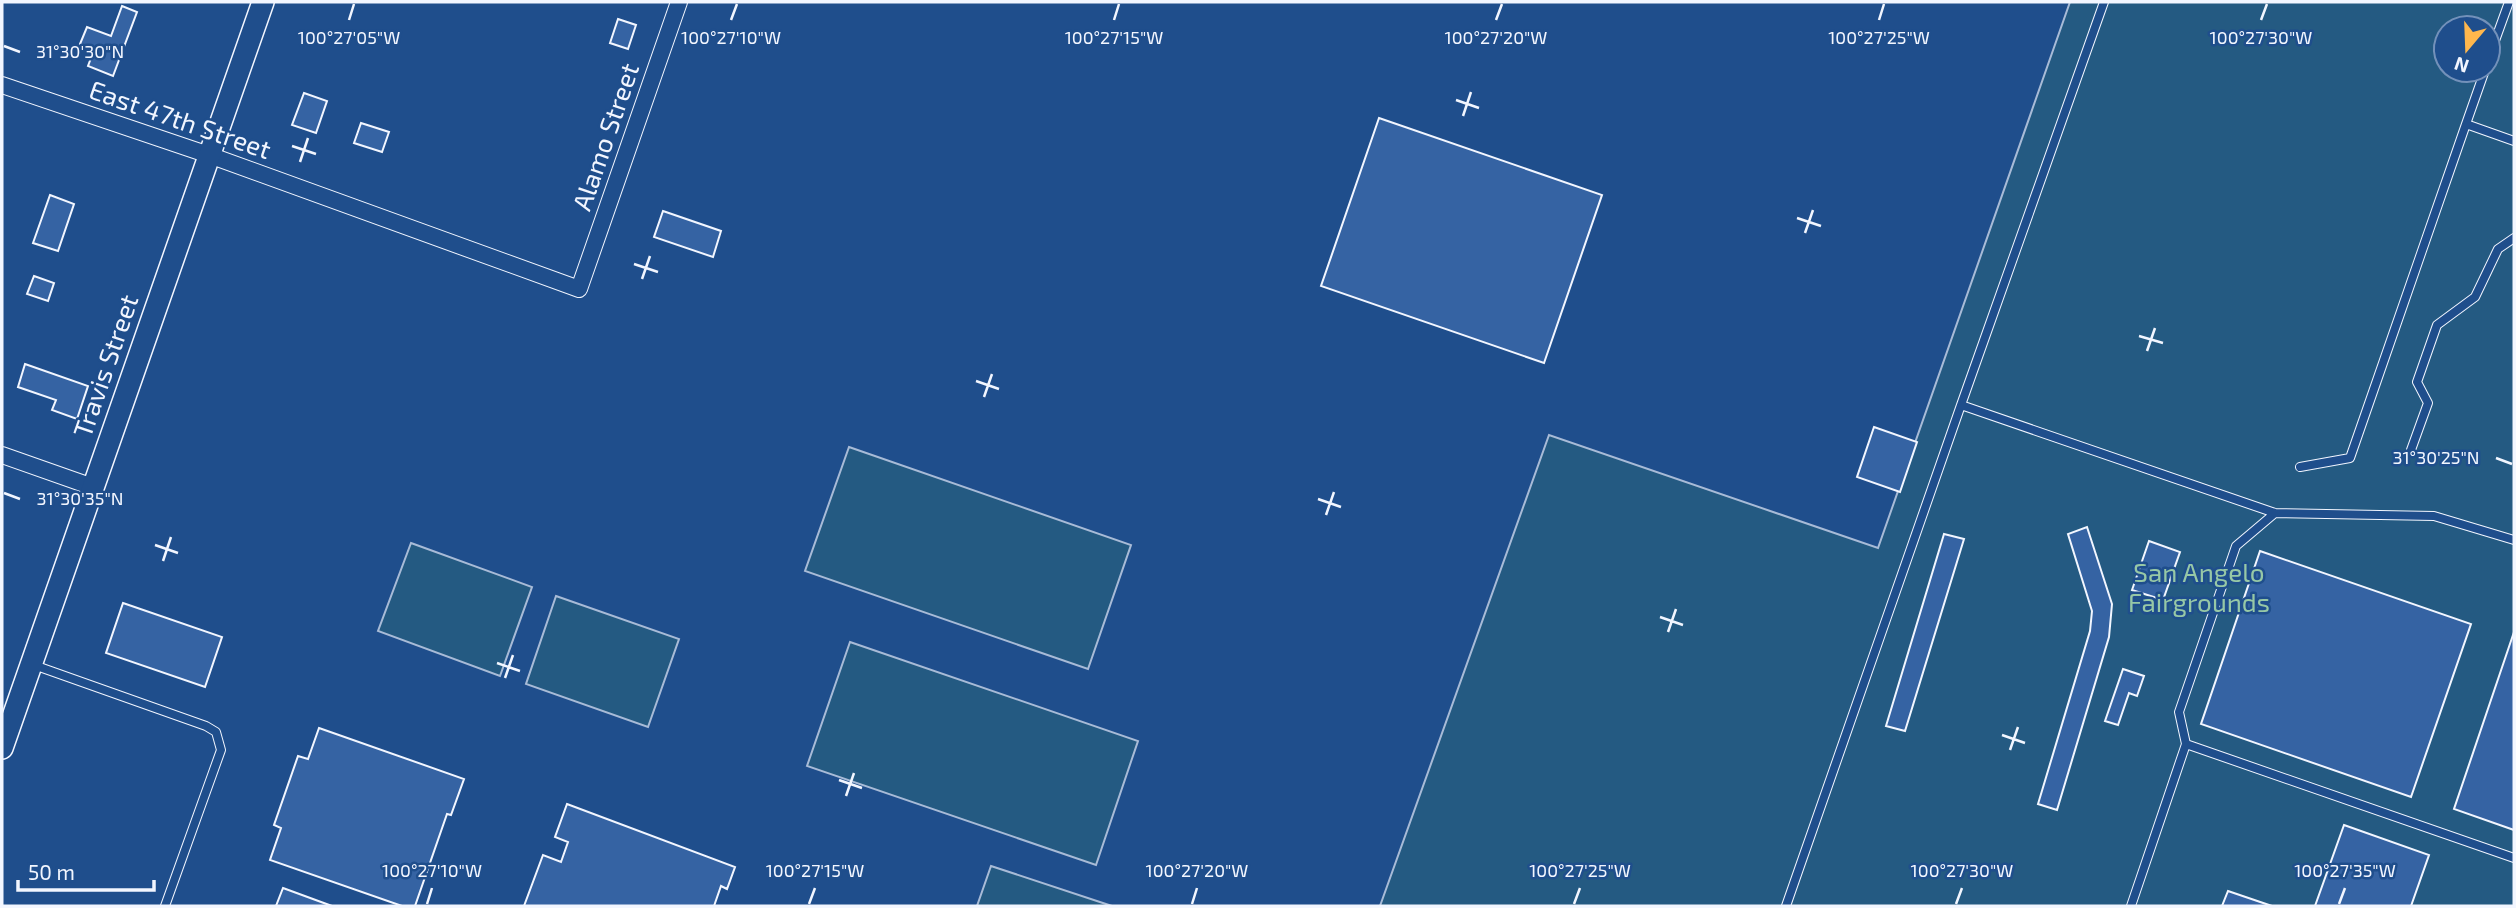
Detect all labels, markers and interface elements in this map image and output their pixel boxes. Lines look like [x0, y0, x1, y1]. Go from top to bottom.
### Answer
north arrow [2432, 14, 2502, 84]
text: 100°27'05"W [298, 26, 400, 48]
text: 100°27'10"W [681, 26, 781, 48]
text: 100°27'15"W [1065, 26, 1163, 48]
text: 100°27'20"W [1445, 26, 1547, 48]
text: 100°27'25"W [1828, 26, 1930, 48]
text: 100°27'30"W [2210, 26, 2312, 48]
text: 31°30'30"N [36, 40, 124, 62]
text: N [2451, 52, 2472, 79]
street label: Alamo Street [565, 59, 644, 214]
street label: East 47th Street [86, 73, 275, 164]
street label: Travis Street [66, 290, 144, 441]
text: 31°30'25"N [2392, 446, 2480, 468]
text: 31°30'35"N [36, 487, 124, 509]
park label: San Angelo Fairgrounds [2128, 556, 2270, 617]
scale bar [18, 848, 154, 892]
text: 50 m [28, 859, 75, 884]
text: 100°27'10"W [382, 859, 482, 881]
text: 100°27'15"W [766, 859, 864, 881]
text: 100°27'20"W [1146, 859, 1248, 881]
text: 100°27'25"W [1529, 859, 1631, 881]
text: 100°27'30"W [1911, 859, 2013, 881]
text: 100°27'35"W [2294, 859, 2396, 881]

